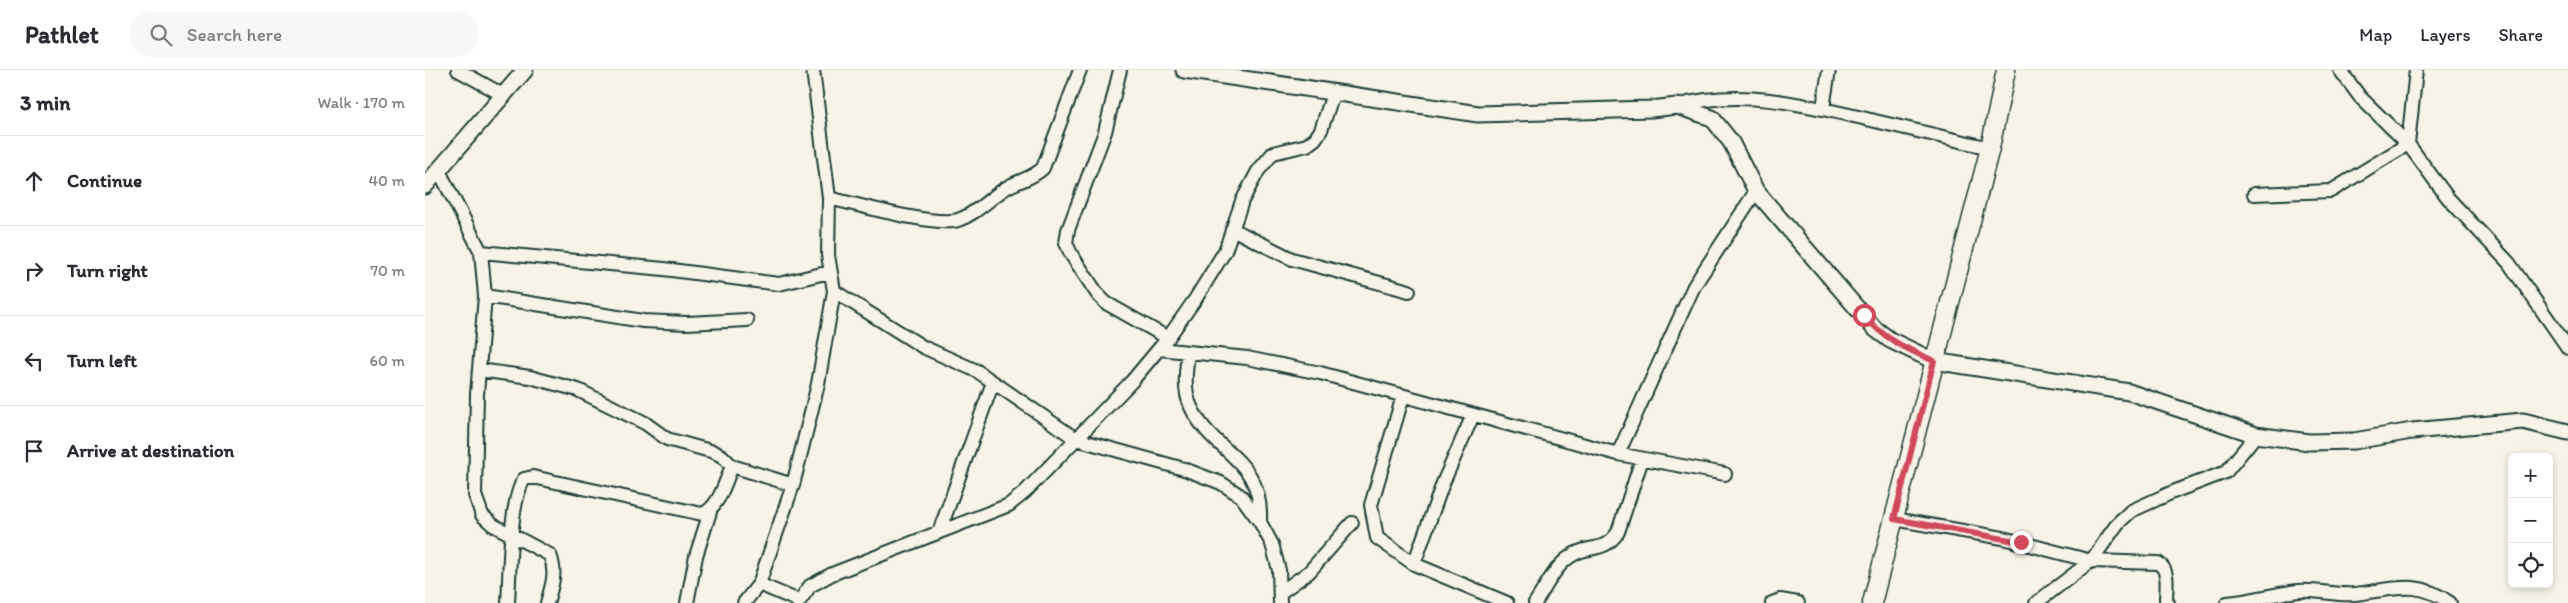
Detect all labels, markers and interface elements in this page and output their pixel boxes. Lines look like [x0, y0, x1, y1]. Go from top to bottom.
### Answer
search box [129, 12, 479, 57]
text: Pathlet [25, 20, 99, 49]
icon: search [147, 21, 175, 49]
text: Search here [187, 23, 282, 46]
text: Map [2359, 24, 2392, 46]
text: Layers [2420, 24, 2470, 46]
text: Share [2498, 24, 2543, 46]
text: 3 min [20, 90, 70, 115]
text: Walk · 170 m [318, 93, 405, 112]
icon: ahead [20, 167, 48, 195]
text: Continue [67, 169, 142, 192]
text: 40 m [368, 171, 405, 190]
icon: right [20, 257, 48, 285]
text: Turn right [67, 259, 148, 282]
text: 70 m [370, 261, 405, 280]
route start [1853, 304, 1876, 327]
icon: left [20, 347, 48, 375]
text: Turn left [67, 349, 137, 372]
text: 60 m [370, 351, 405, 370]
icon: arrive [20, 437, 48, 465]
text: Arrive at destination [67, 439, 234, 462]
map controls [2508, 453, 2553, 588]
button: + [2508, 453, 2553, 498]
button: − [2508, 498, 2553, 543]
route end [2010, 531, 2033, 554]
button: locate [2508, 543, 2553, 588]

